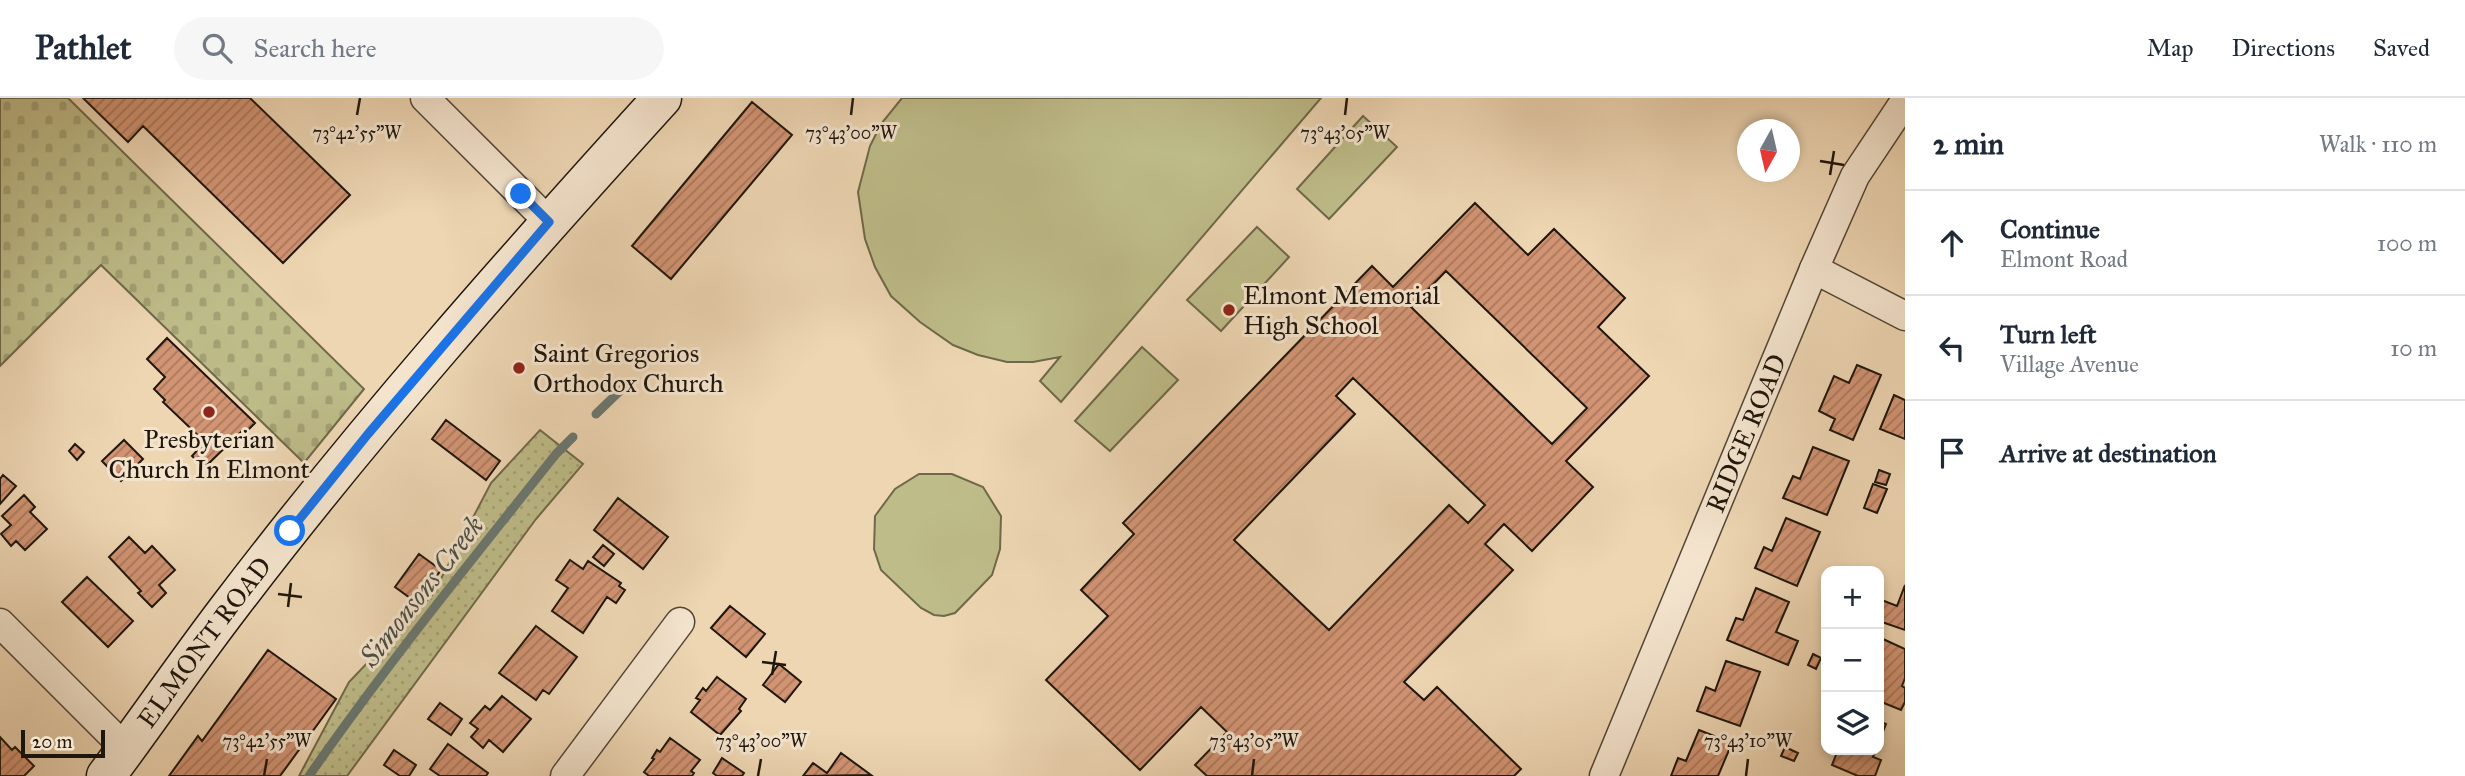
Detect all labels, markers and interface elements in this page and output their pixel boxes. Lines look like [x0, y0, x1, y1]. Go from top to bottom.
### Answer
search box [174, 17, 664, 80]
text: Pathlet [35, 28, 132, 68]
icon: search [198, 29, 236, 67]
text: Search here [254, 32, 377, 64]
text: Map [2147, 33, 2194, 63]
text: Directions [2232, 33, 2335, 63]
text: Saved [2373, 33, 2430, 63]
north arrow [1737, 119, 1800, 182]
text: 73°42'55"W [313, 122, 402, 144]
text: 73°43'00"W [805, 122, 898, 144]
text: 73°43'05"W [1300, 122, 1391, 144]
text: 2 min [1933, 126, 2004, 162]
text: Walk · 110 m [2319, 130, 2437, 158]
route end [505, 178, 536, 209]
text: Continue [2000, 213, 2100, 245]
icon: ahead [1933, 224, 1971, 262]
text: 100 m [2377, 229, 2437, 257]
text: Elmont Road [2000, 245, 2128, 273]
place label: Elmont Memorial High School [1243, 279, 1440, 341]
marker: Elmont Memorial High School [1221, 302, 1237, 318]
text: Turn left [2000, 318, 2096, 350]
icon: left [1933, 329, 1971, 367]
text: 10 m [2390, 334, 2437, 362]
place label: Saint Gregorios Orthodox Church [533, 337, 724, 399]
street label: RIDGE ROAD [1699, 349, 1793, 517]
text: Village Avenue [2000, 350, 2139, 378]
marker: Saint Gregorios Orthodox Church [511, 360, 527, 376]
marker: Presbyterian Church In Elmont [201, 404, 217, 420]
place label: Presbyterian Church In Elmont [108, 423, 310, 485]
icon: arrive [1933, 434, 1971, 472]
text: Arrive at destination [2000, 437, 2217, 469]
water label: Simonsons Creek [351, 508, 492, 675]
route start [274, 515, 305, 546]
street label: ELMONT ROAD [131, 550, 278, 734]
map controls [1821, 566, 1884, 755]
button: + [1821, 566, 1884, 629]
button: − [1821, 629, 1884, 692]
button: layers [1821, 692, 1884, 755]
scale bar [21, 727, 105, 759]
text: 20 m [32, 730, 73, 753]
text: 73°42'55"W [223, 730, 312, 752]
text: 73°43'00"W [715, 730, 808, 752]
text: 73°43'05"W [1209, 730, 1300, 752]
text: 73°43'10"W [1704, 730, 1793, 752]

